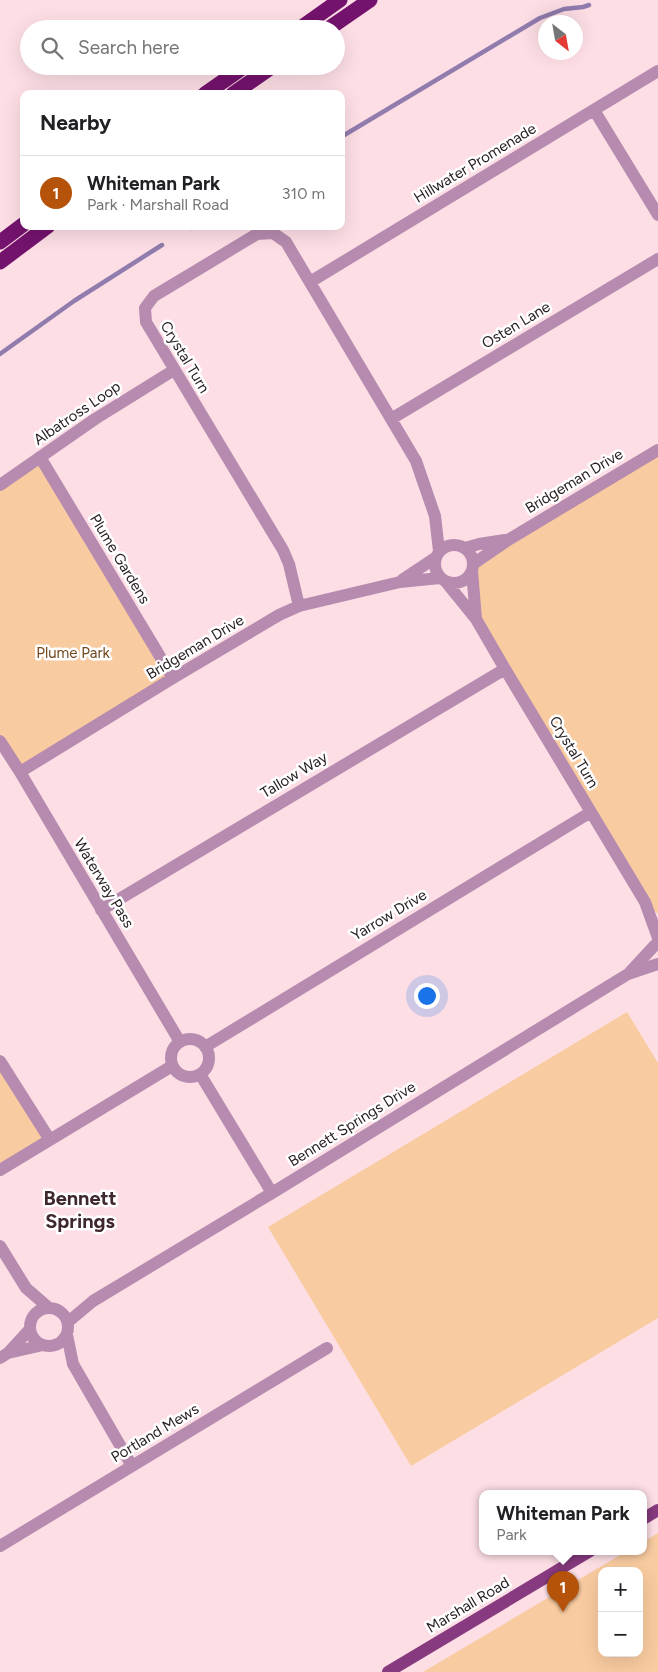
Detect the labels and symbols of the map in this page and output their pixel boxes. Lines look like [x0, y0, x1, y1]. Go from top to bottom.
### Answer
north arrow [538, 15, 583, 60]
street label: Hillwater Promenade [411, 119, 539, 207]
street label: Osten Lane [479, 298, 553, 352]
street label: Crystal Turn [157, 318, 213, 396]
street label: Albatross Loop [30, 377, 124, 449]
street label: Bridgeman Drive [522, 445, 626, 517]
street label: Plume Gardens [86, 511, 154, 607]
street label: Bridgeman Drive [143, 611, 247, 683]
park label: Plume Park [36, 644, 110, 662]
street label: Crystal Turn [546, 713, 602, 791]
street label: Tallow Way [257, 748, 331, 802]
street label: Waterway Pass [70, 835, 138, 931]
street label: Yarrow Drive [348, 885, 430, 945]
your location [414, 983, 440, 1009]
street label: Bennett Springs Drive [285, 1078, 419, 1170]
district label: Bennett Springs [43, 1186, 117, 1233]
street label: Portland Mews [108, 1400, 202, 1466]
pin: 1 [547, 1571, 579, 1612]
street label: Marshall Road [423, 1573, 513, 1637]

